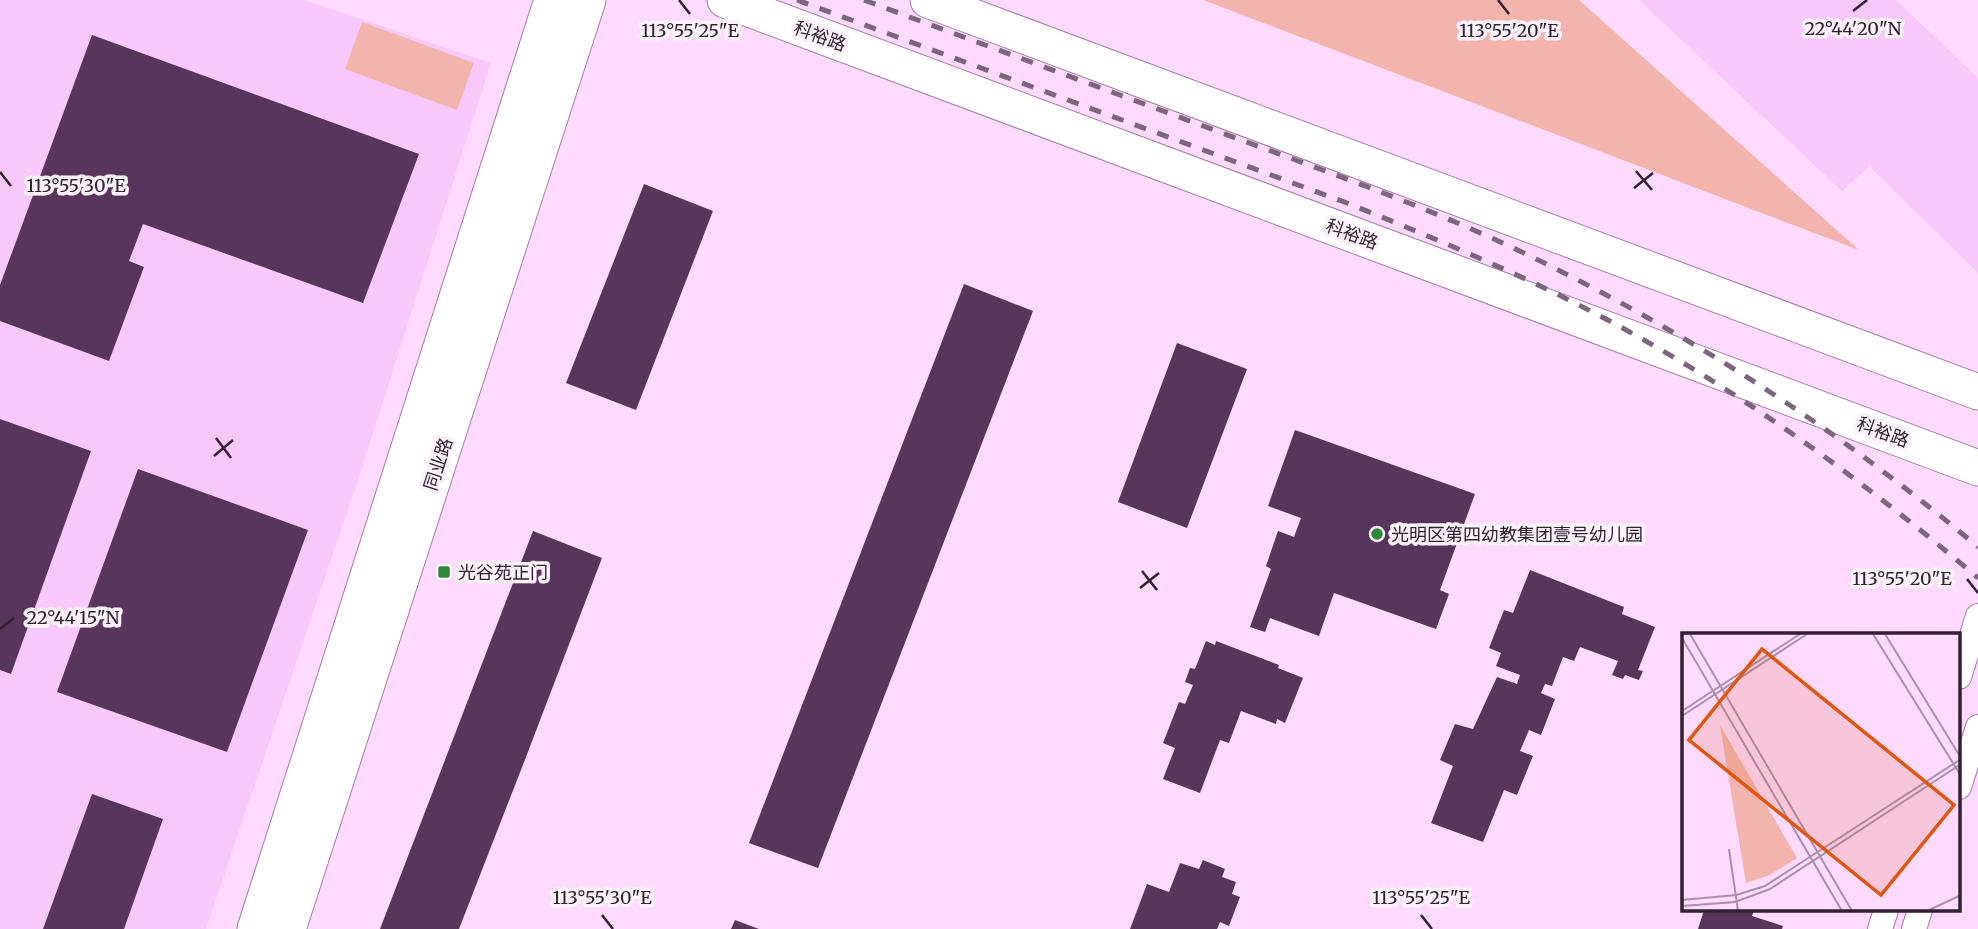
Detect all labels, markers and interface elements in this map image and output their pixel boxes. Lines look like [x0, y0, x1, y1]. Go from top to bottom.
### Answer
street label: 科裕路 [791, 16, 849, 56]
text: 22°44'20"N [1804, 17, 1902, 40]
text: 113°55'25"E [641, 19, 739, 42]
text: 113°55'20"E [1459, 19, 1559, 42]
text: 113°55'30"E [26, 174, 126, 197]
street label: 科裕路 [1323, 214, 1381, 254]
street label: 科裕路 [1854, 412, 1912, 452]
street label: 同业路 [419, 435, 457, 493]
place label: 光明区第四幼教集团壹号幼儿园 [1391, 523, 1643, 546]
marker: 光明区第四幼教集团壹号幼儿园 [1369, 526, 1385, 542]
place label: 光谷苑正门 [458, 561, 548, 584]
marker: 光谷苑正门 [436, 564, 452, 580]
text: 113°55'20"E [1852, 567, 1952, 590]
text: 22°44'15"N [27, 606, 119, 629]
inset map [1682, 633, 1960, 912]
text: 113°55'30"E [552, 886, 652, 909]
text: 113°55'25"E [1372, 886, 1470, 909]

